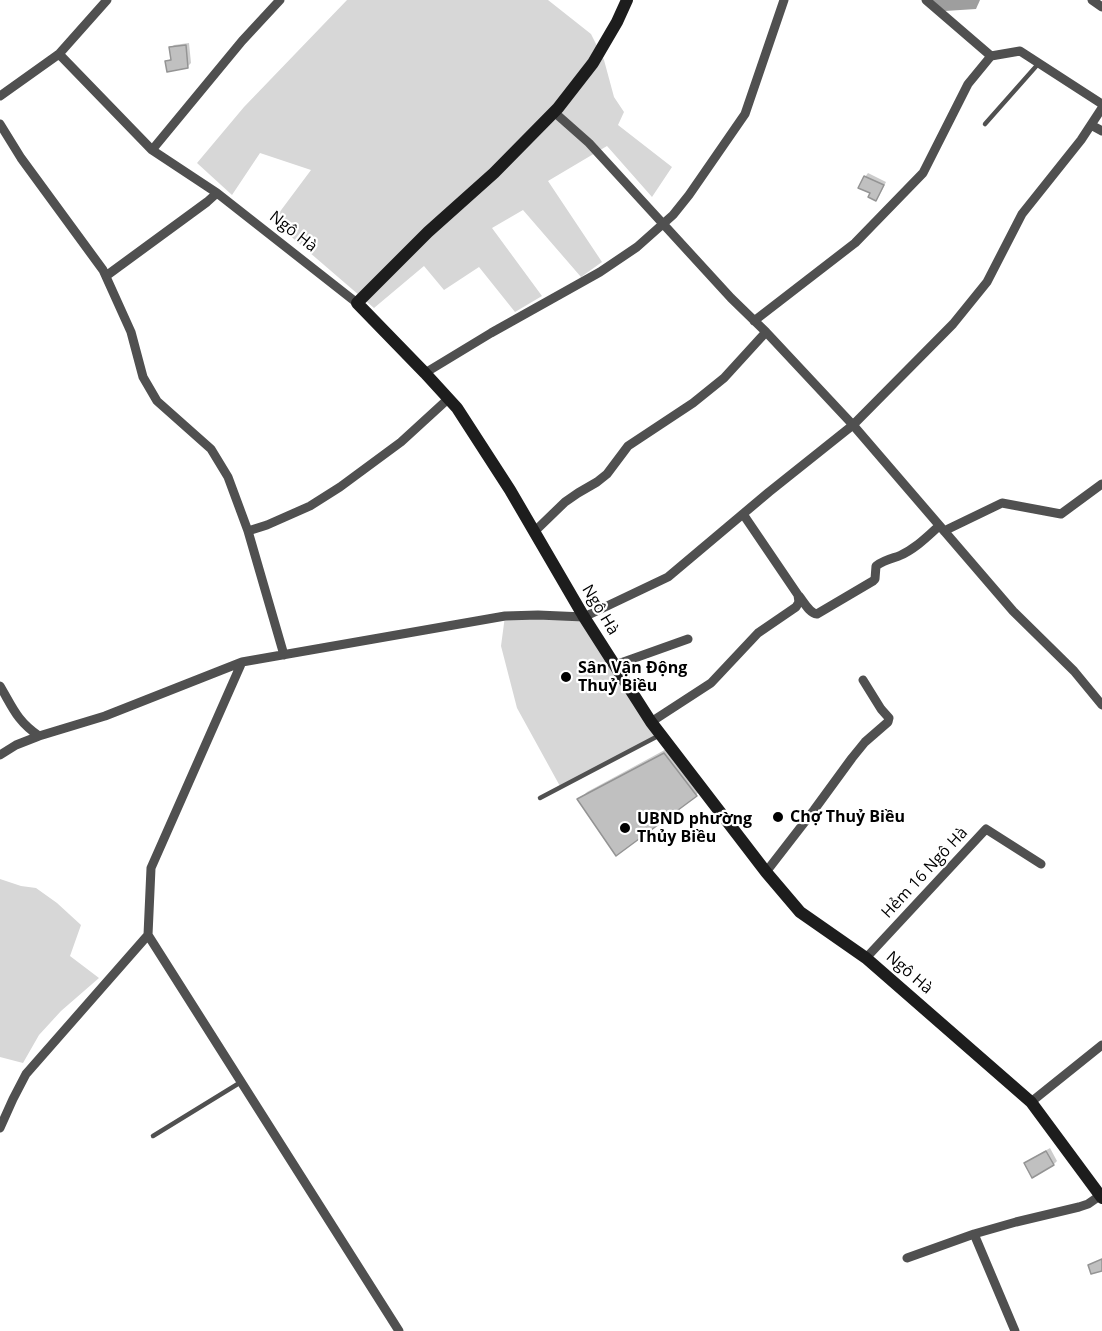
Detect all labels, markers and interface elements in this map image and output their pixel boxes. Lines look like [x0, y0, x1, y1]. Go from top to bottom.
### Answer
street label: Ngô Hà [265, 207, 321, 257]
street label: Ngô Hà [578, 581, 622, 639]
place label: Sân Vận Động Thuỷ Biều [578, 658, 687, 696]
marker: Sân Vận Động Thuỷ Biều [559, 670, 573, 684]
place label: Chợ Thuỷ Biều [790, 807, 905, 827]
place label: UBND phường Thủy Biều [637, 809, 752, 847]
marker: Chợ Thuỷ Biều [771, 810, 785, 824]
marker: UBND phường Thủy Biều [618, 821, 632, 835]
street label: Hẻm 16 Ngô Hà [878, 824, 972, 922]
street label: Ngô Hà [882, 948, 936, 998]

